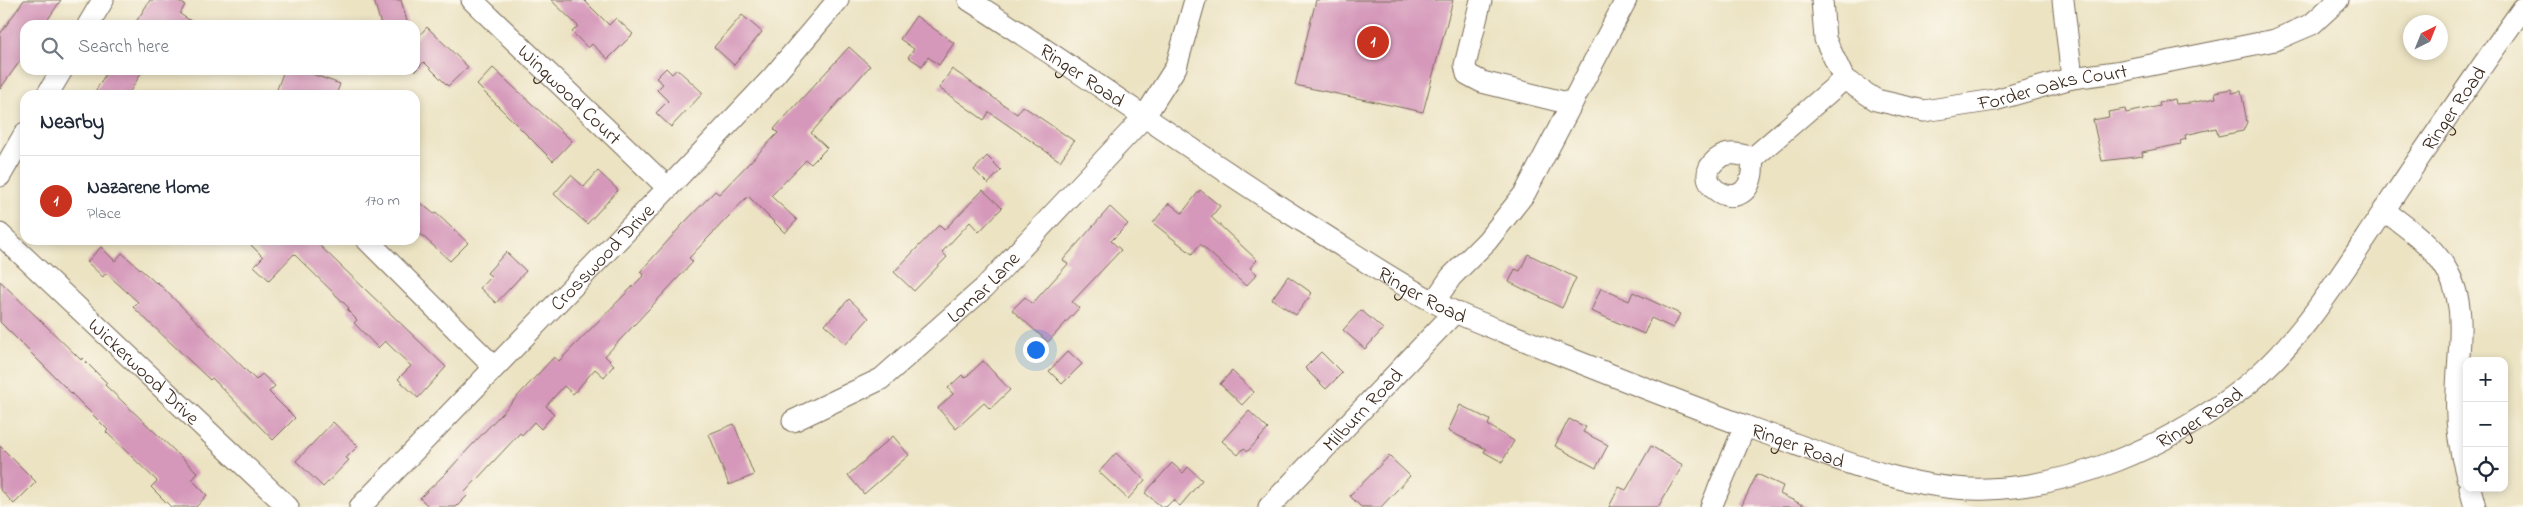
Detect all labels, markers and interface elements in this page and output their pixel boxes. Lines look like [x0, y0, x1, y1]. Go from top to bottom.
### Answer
north arrow [2403, 15, 2448, 60]
search box [20, 20, 420, 75]
pin: 1 [1357, 23, 1389, 61]
icon: search [38, 34, 66, 62]
text: Search here [78, 34, 169, 61]
street label: Ringer Road [1033, 38, 1130, 116]
street label: Wingwood Court [510, 39, 627, 153]
street label: Forder Oaks Court [1975, 58, 2131, 120]
street label: Ringer Road [2416, 61, 2495, 158]
text: Nearby [40, 108, 104, 138]
text: Nazarene Home [87, 175, 210, 202]
text: 1 [53, 189, 59, 213]
text: 170 m [365, 189, 400, 213]
street label: Crosswood Drive [545, 198, 663, 319]
text: Place [87, 202, 121, 226]
street label: Lomar Lane [941, 246, 1028, 331]
street label: Ringer Road [1371, 261, 1471, 332]
street label: Wickerwood Drive [80, 312, 205, 433]
your location [1023, 337, 1049, 363]
map controls [2463, 357, 2508, 492]
button: + [2463, 357, 2508, 402]
street label: Milburn Road [1317, 363, 1411, 459]
street label: Ringer Road [2152, 381, 2250, 457]
button: − [2463, 402, 2508, 447]
street label: Ringer Road [1747, 417, 1848, 478]
button: locate [2463, 447, 2508, 492]

